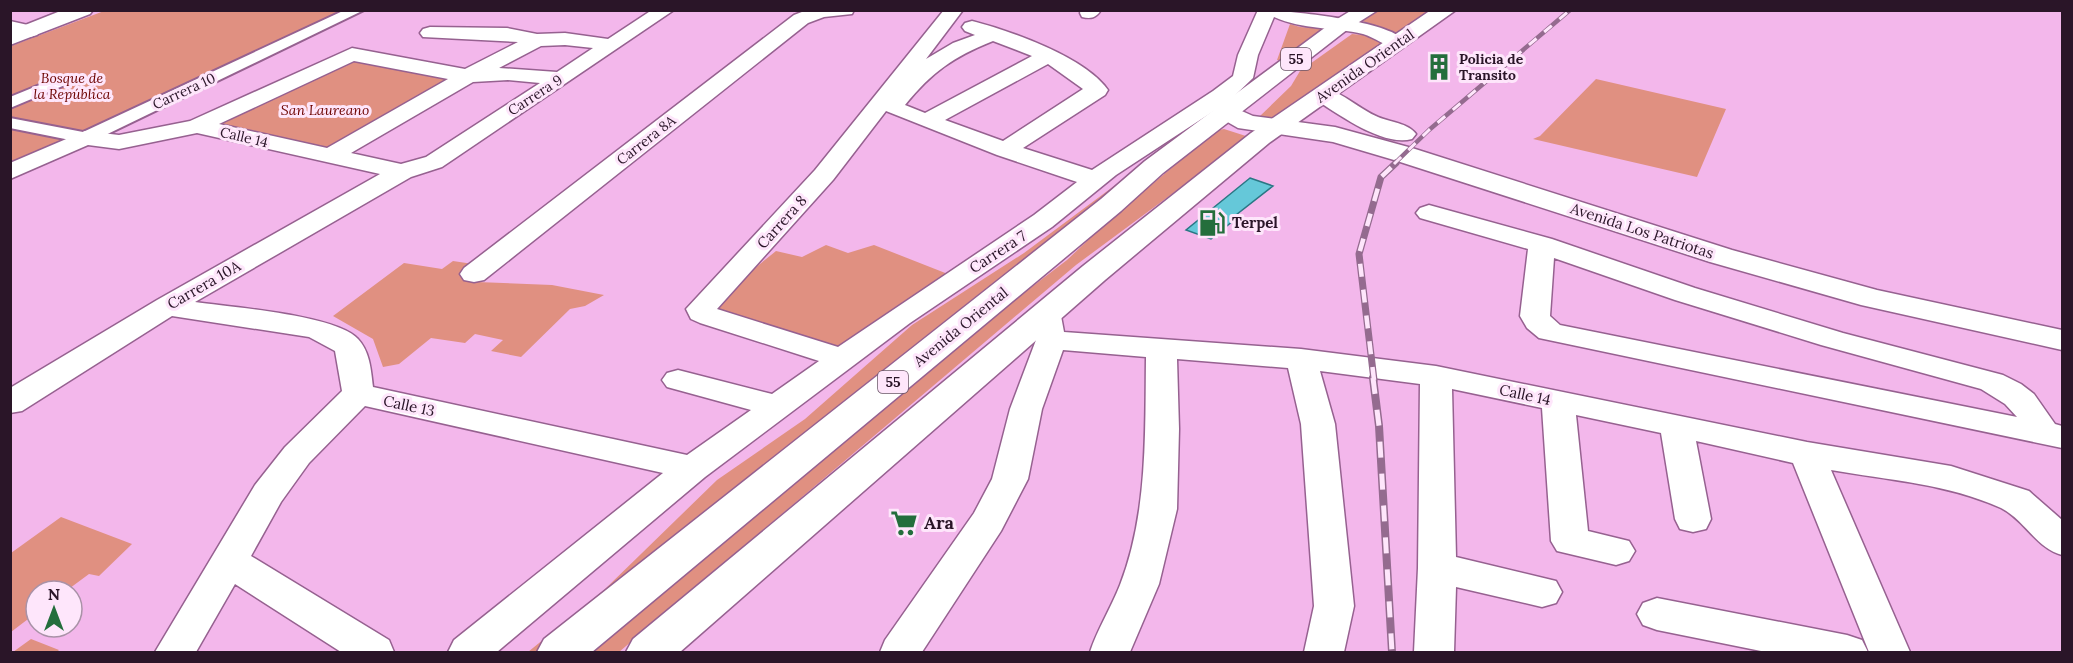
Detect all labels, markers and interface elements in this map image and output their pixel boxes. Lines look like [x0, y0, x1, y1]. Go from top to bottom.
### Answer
street label: Avenida Oriental [1311, 25, 1418, 107]
road number: 55 [1281, 48, 1311, 70]
place label: Policia de Transito [1459, 50, 1524, 84]
building icon: Policia de Transito [1424, 52, 1454, 82]
park label: Bosque de la República [34, 69, 111, 103]
street label: Carrera 10 [150, 69, 218, 113]
street label: Carrera 9 [504, 71, 566, 119]
park label: San Laureano [281, 101, 369, 119]
street label: Carrera 8A [613, 111, 679, 169]
street label: Calle 14 [218, 123, 270, 151]
street label: Carrera 8 [753, 191, 811, 252]
street label: Avenida Los Patriotas [1567, 198, 1716, 263]
fuel station icon: Terpel [1197, 208, 1227, 238]
place label: Terpel [1232, 213, 1278, 232]
street label: Carrera 7 [966, 226, 1030, 277]
street label: Carrera 10A [164, 256, 244, 313]
street label: Avenida Oriental [909, 283, 1012, 371]
road number: 55 [878, 371, 908, 393]
street label: Calle 14 [1498, 380, 1553, 409]
street label: Calle 13 [382, 391, 437, 420]
supermarket icon: Ara [889, 508, 919, 538]
place label: Ara [924, 511, 954, 534]
north arrow [24, 579, 84, 639]
text: N [48, 584, 60, 604]

